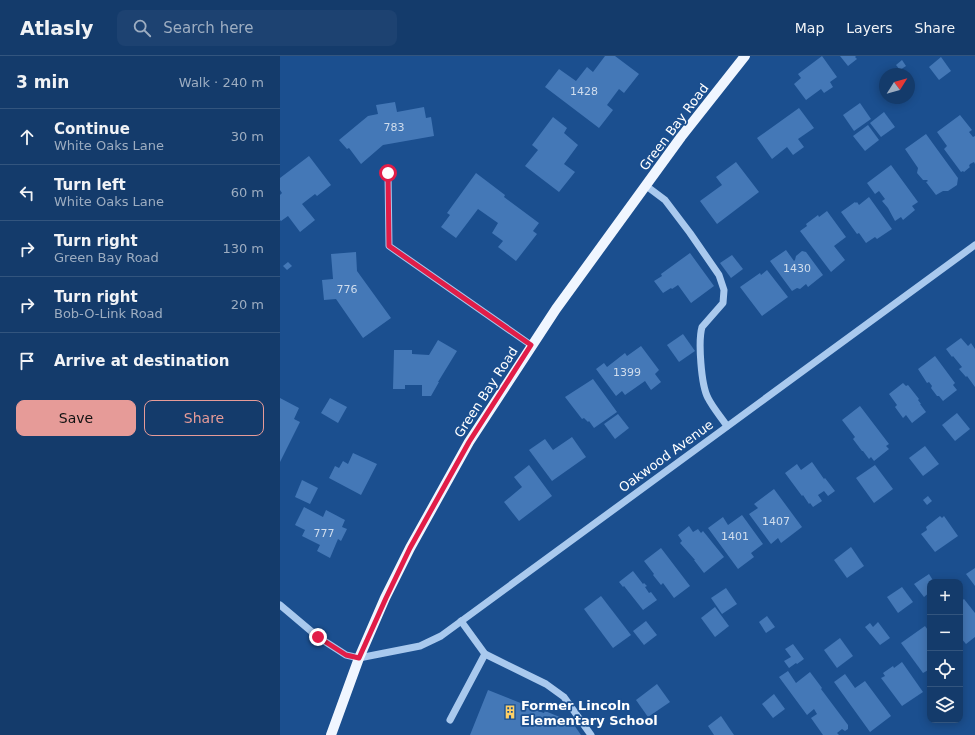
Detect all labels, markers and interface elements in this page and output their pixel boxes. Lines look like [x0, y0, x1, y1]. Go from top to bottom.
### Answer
search box [117, 10, 397, 46]
text: Atlasly [20, 17, 93, 39]
icon: search [131, 17, 153, 39]
text: Search here [163, 19, 253, 37]
text: Map [795, 20, 824, 36]
text: Layers [846, 20, 893, 36]
text: Share [915, 20, 955, 36]
north arrow [879, 68, 915, 104]
text: 3 min [16, 72, 69, 92]
text: Walk · 240 m [179, 75, 264, 90]
street label: Green Bay Road [636, 81, 712, 173]
house number: 1428 [570, 85, 598, 98]
text: Continue [54, 120, 130, 138]
house number: 783 [384, 121, 405, 134]
icon: ahead [16, 126, 38, 148]
text: 30 m [231, 129, 264, 144]
text: White Oaks Lane [54, 138, 164, 153]
route start [379, 164, 397, 182]
text: Turn left [54, 176, 126, 194]
icon: left [16, 182, 38, 204]
text: 60 m [231, 185, 264, 200]
text: White Oaks Lane [54, 194, 164, 209]
text: Turn right [54, 232, 138, 250]
icon: right [16, 238, 38, 260]
text: 130 m [222, 241, 264, 256]
text: Green Bay Road [54, 250, 159, 265]
house number: 1430 [783, 262, 811, 275]
house number: 776 [337, 283, 358, 296]
text: Turn right [54, 288, 138, 306]
icon: right [16, 294, 38, 316]
text: 20 m [231, 297, 264, 312]
text: Bob-O-Link Road [54, 306, 163, 321]
street label: Green Bay Road [451, 344, 521, 440]
icon: arrive [16, 350, 38, 372]
text: Arrive at destination [54, 352, 229, 370]
house number: 1399 [613, 366, 641, 379]
button: Save [16, 400, 136, 436]
button: Share [144, 400, 264, 436]
street label: Oakwood Avenue [616, 417, 716, 495]
house number: 1407 [762, 515, 790, 528]
house number: 777 [314, 527, 335, 540]
house number: 1401 [721, 530, 749, 543]
map controls [927, 579, 963, 723]
button: + [927, 579, 963, 615]
button: − [927, 615, 963, 651]
route end [309, 628, 327, 646]
button: locate [927, 651, 963, 687]
button: layers [927, 687, 963, 723]
place label: Former Lincoln Elementary School [521, 698, 658, 728]
building icon: Former Lincoln Elementary School [502, 704, 518, 720]

